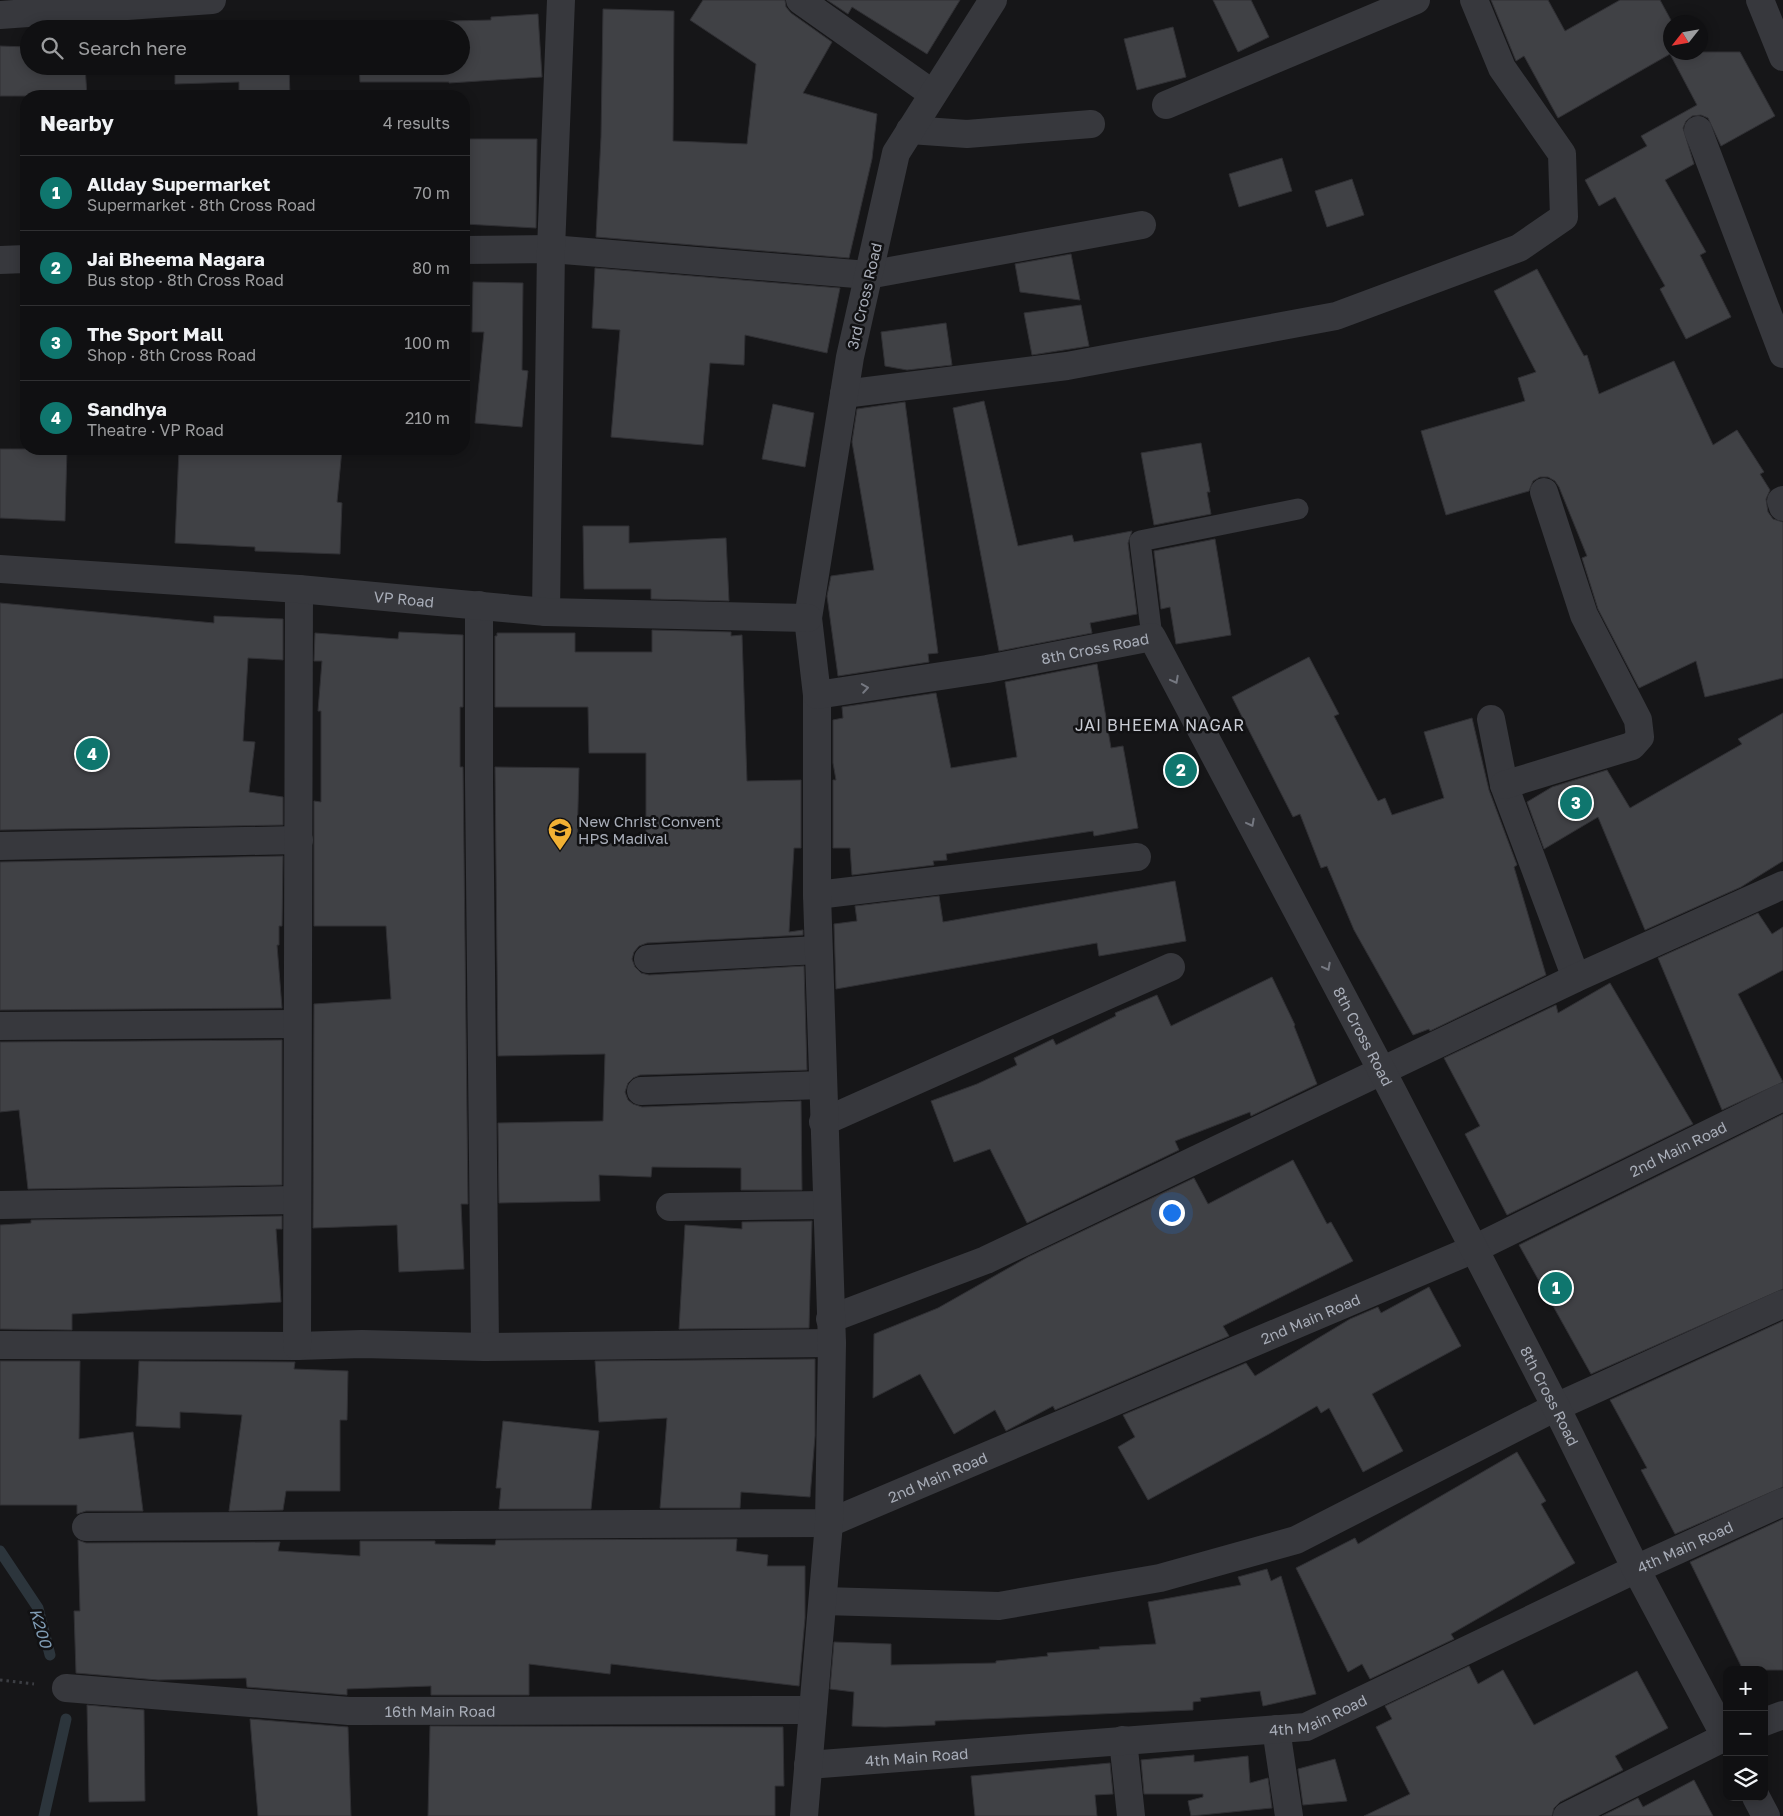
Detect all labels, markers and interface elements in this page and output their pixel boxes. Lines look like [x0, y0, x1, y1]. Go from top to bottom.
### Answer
north arrow [1663, 15, 1708, 60]
search box [20, 20, 470, 75]
icon: search [38, 34, 66, 62]
text: Search here [78, 36, 187, 59]
text: Nearby [40, 110, 114, 136]
text: 4 results [383, 113, 450, 133]
text: Allday Supermarket [87, 172, 270, 195]
text: 1 [52, 183, 60, 203]
text: 70 m [413, 183, 450, 203]
text: Supermarket · 8th Cross Road [87, 195, 316, 215]
street label: 3rd Cross Road [843, 241, 885, 351]
text: Jai Bheema Nagara [87, 247, 265, 270]
text: 2 [51, 258, 61, 278]
text: 80 m [412, 258, 450, 278]
text: Bus stop · 8th Cross Road [87, 270, 284, 290]
text: The Sport Mall [87, 322, 223, 345]
text: 3 [51, 333, 61, 353]
text: 100 m [404, 333, 450, 353]
text: Shop · 8th Cross Road [87, 345, 256, 365]
text: Sandhya [87, 397, 167, 420]
text: 4 [51, 408, 61, 428]
text: 210 m [405, 408, 450, 428]
text: Theatre · VP Road [87, 420, 224, 440]
street label: VP Road [373, 587, 435, 611]
street label: 8th Cross Road [1039, 629, 1150, 667]
one-way arrow [1169, 674, 1179, 683]
one-way arrow [862, 683, 870, 694]
district label: JAI BHEEMA NAGAR [1075, 715, 1245, 735]
pin: 4 [76, 735, 108, 773]
pin: 2 [1165, 751, 1197, 789]
pin: 3 [1560, 784, 1592, 822]
place label: New Christ Convent HPS Madival [578, 812, 721, 847]
school or university icon: New Christ Convent HPS Madival [547, 817, 573, 851]
one-way arrow [1245, 818, 1255, 827]
one-way arrow [1321, 962, 1331, 971]
street label: 8th Cross Road [1330, 984, 1397, 1089]
street label: 2nd Main Road [1626, 1117, 1729, 1180]
your location [1159, 1200, 1185, 1226]
pin: 1 [1540, 1269, 1572, 1307]
street label: 2nd Main Road [1258, 1289, 1363, 1348]
street label: 8th Cross Road [1517, 1343, 1583, 1449]
street label: 2nd Main Road [885, 1448, 990, 1506]
street label: 4th Main Road [1634, 1517, 1736, 1576]
water label: K200 [26, 1606, 57, 1651]
map controls [1723, 1666, 1768, 1801]
button: + [1723, 1666, 1768, 1711]
street label: 4th Main Road [1268, 1690, 1370, 1739]
street label: 16th Main Road [385, 1702, 495, 1720]
button: − [1723, 1711, 1768, 1756]
street label: 4th Main Road [864, 1744, 969, 1770]
button: layers [1723, 1756, 1768, 1801]

